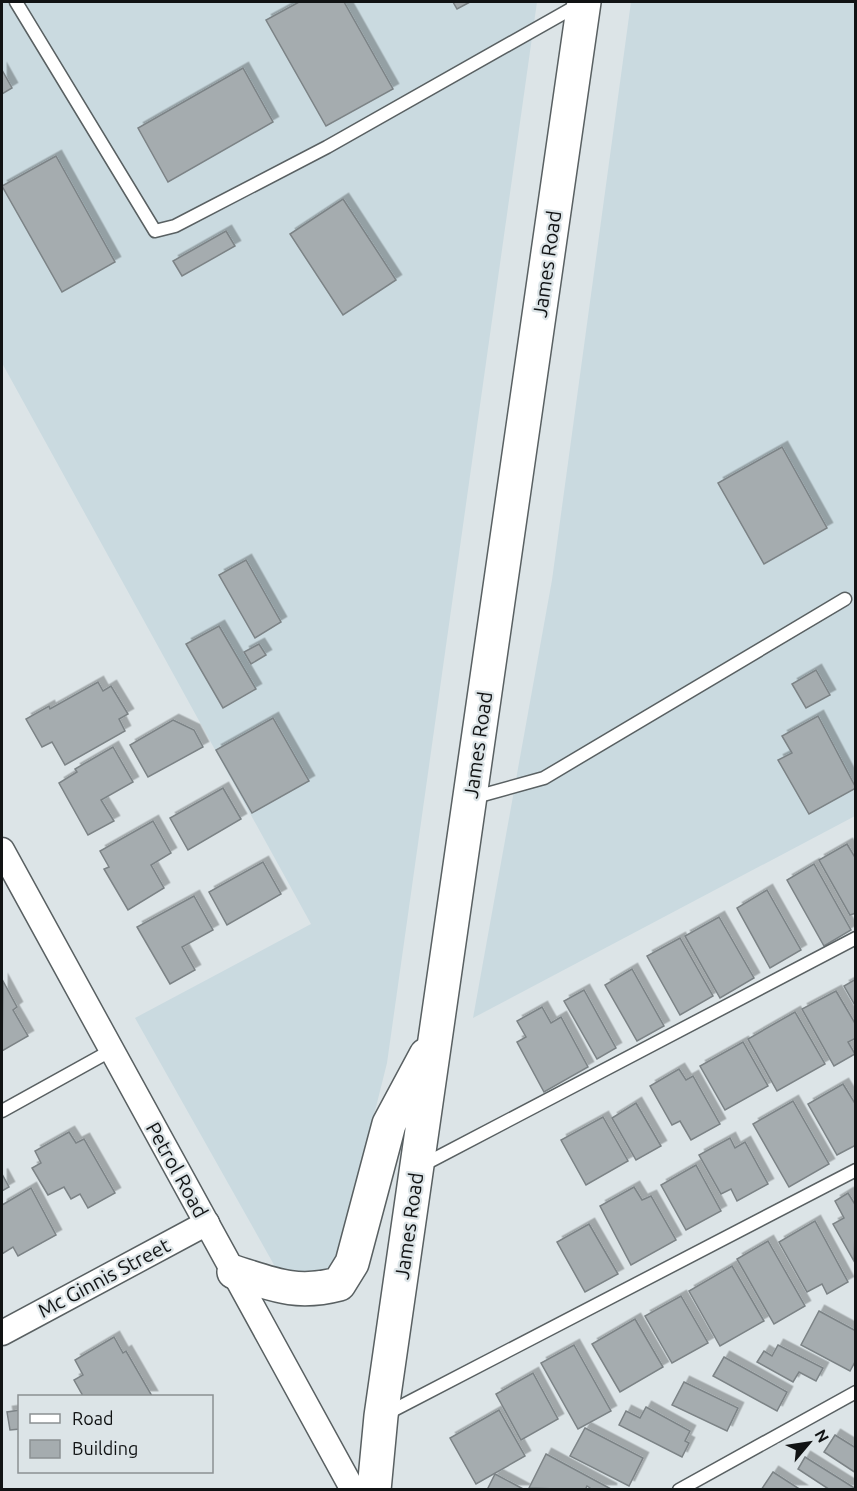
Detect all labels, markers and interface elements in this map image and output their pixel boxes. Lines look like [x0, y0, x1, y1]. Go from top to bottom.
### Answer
street label: James Road [528, 209, 565, 319]
street label: James Road [459, 690, 496, 800]
street label: Petrol Road [142, 1118, 213, 1222]
street label: James Road [390, 1171, 427, 1281]
street label: Mc Ginnis Street [34, 1233, 174, 1322]
legend [18, 1395, 213, 1473]
text: Road [72, 1408, 114, 1428]
north arrow [779, 1413, 839, 1473]
text: N [811, 1426, 833, 1445]
text: Building [72, 1438, 138, 1458]

